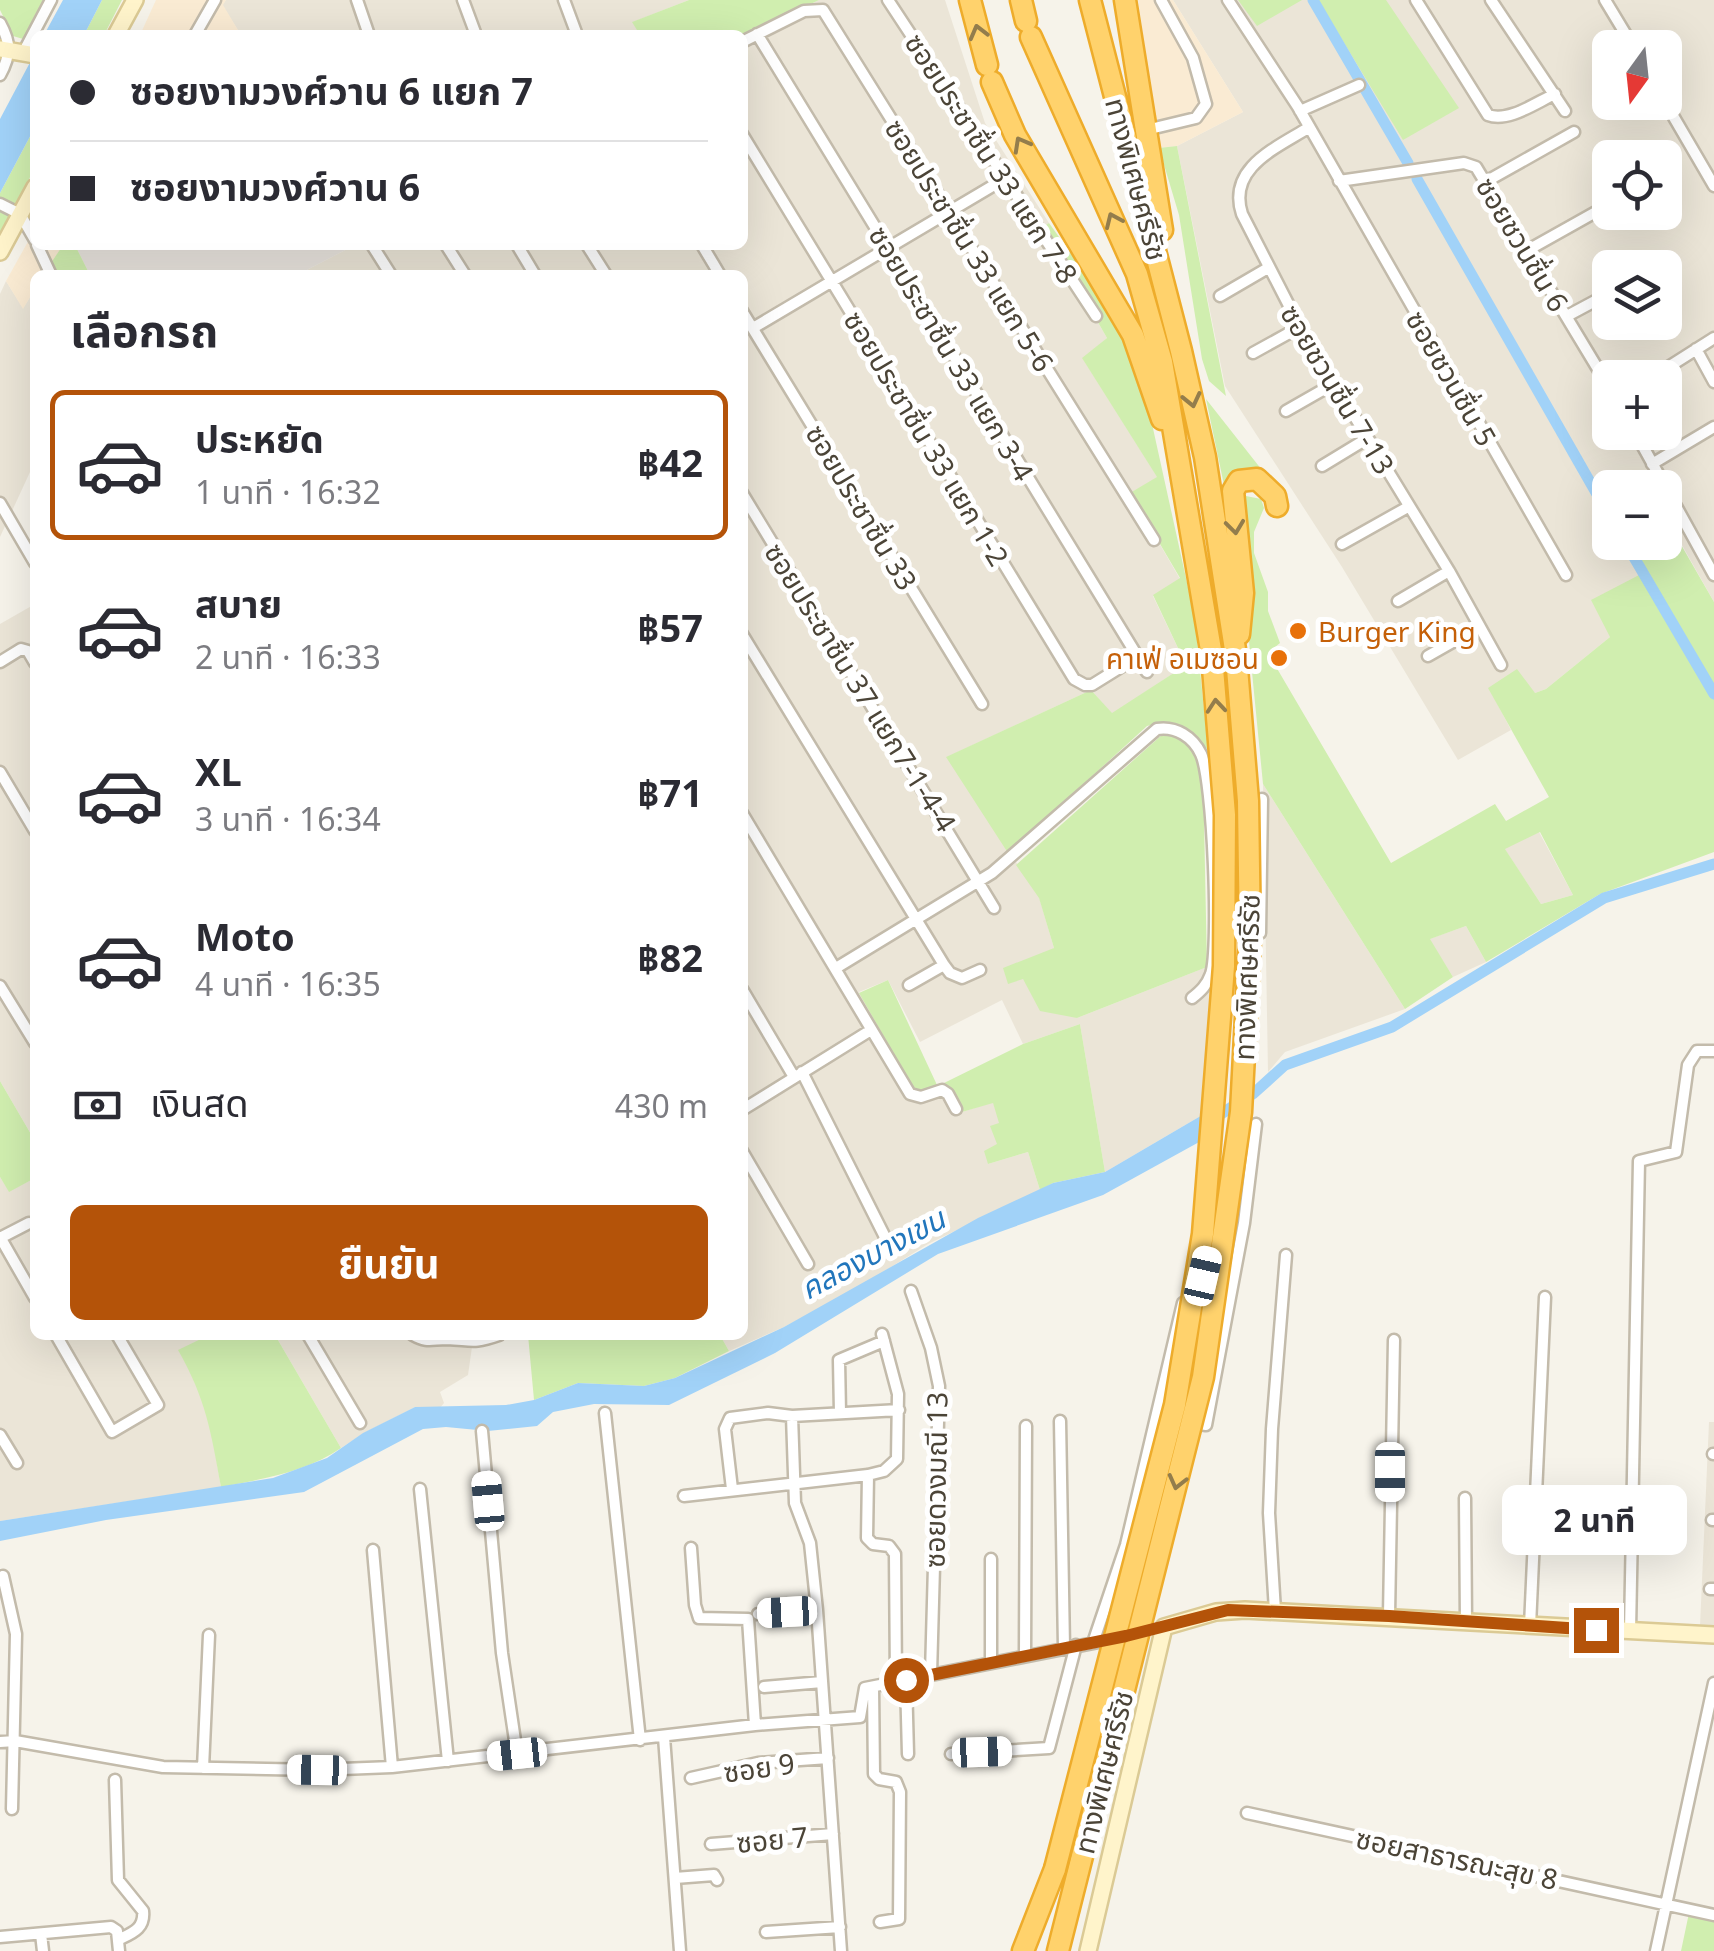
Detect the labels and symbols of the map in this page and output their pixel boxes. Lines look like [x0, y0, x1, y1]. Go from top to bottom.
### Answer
one-way arrow [969, 24, 990, 42]
street label: ซอยประชาชื่น 33 แยก 7-8 [897, 26, 1087, 290]
north arrow [1592, 30, 1682, 120]
street label: ทางพิเศษศรีรัช [1097, 94, 1177, 264]
street label: ซอยประชาชื่น 33 แยก 5-6 [877, 112, 1063, 378]
one-way arrow [1013, 136, 1033, 154]
street label: ซอยชวนชื่น 6 [1468, 170, 1578, 318]
one-way arrow [1105, 212, 1125, 230]
street label: ซอยประชาชื่น 33 แยก 3-4 [861, 218, 1043, 488]
street label: ซอยชวนชื่น 7-13 [1272, 297, 1404, 481]
street label: ซอยชวนชื่น 5 [1398, 303, 1506, 453]
street label: ซอยประชาชื่น 33 แยก 1-2 [838, 305, 1016, 571]
one-way arrow [1180, 391, 1201, 408]
street label: ซอยประชาชื่น 33 [799, 418, 925, 596]
one-way arrow [1224, 520, 1245, 536]
street label: ซอยประชาชื่น 37 แยก7-1-4-4 [756, 535, 966, 839]
place label: Burger King [1318, 612, 1476, 650]
marker: Burger King [1287, 620, 1309, 642]
place label: คาเฟ่ อเมซอน [1106, 639, 1259, 677]
marker: คาเฟ่ อเมซอน [1268, 647, 1290, 669]
one-way arrow [1205, 697, 1227, 713]
street label: ทางพิเศษศรีรัช [1224, 893, 1268, 1061]
water label: คลองบางเขน [792, 1197, 953, 1308]
car [1182, 1243, 1224, 1309]
street label: ซอยดวงมณี 13 [914, 1392, 956, 1568]
car [1375, 1442, 1405, 1502]
car [470, 1470, 506, 1532]
one-way arrow [1167, 1473, 1188, 1490]
callout: 2 นาที [1504, 1485, 1688, 1555]
car [756, 1595, 818, 1629]
route end [1574, 1608, 1619, 1653]
route start [884, 1658, 929, 1703]
street label: ทางพิเศษศรีรัช [1064, 1687, 1142, 1857]
car [486, 1736, 548, 1772]
car [951, 1736, 1013, 1768]
street label: ซอย 9 [721, 1743, 797, 1791]
car [287, 1754, 347, 1786]
street label: ซอย 7 [735, 1817, 809, 1861]
street label: ซอยสาธารณะสุข 8 [1353, 1818, 1561, 1898]

